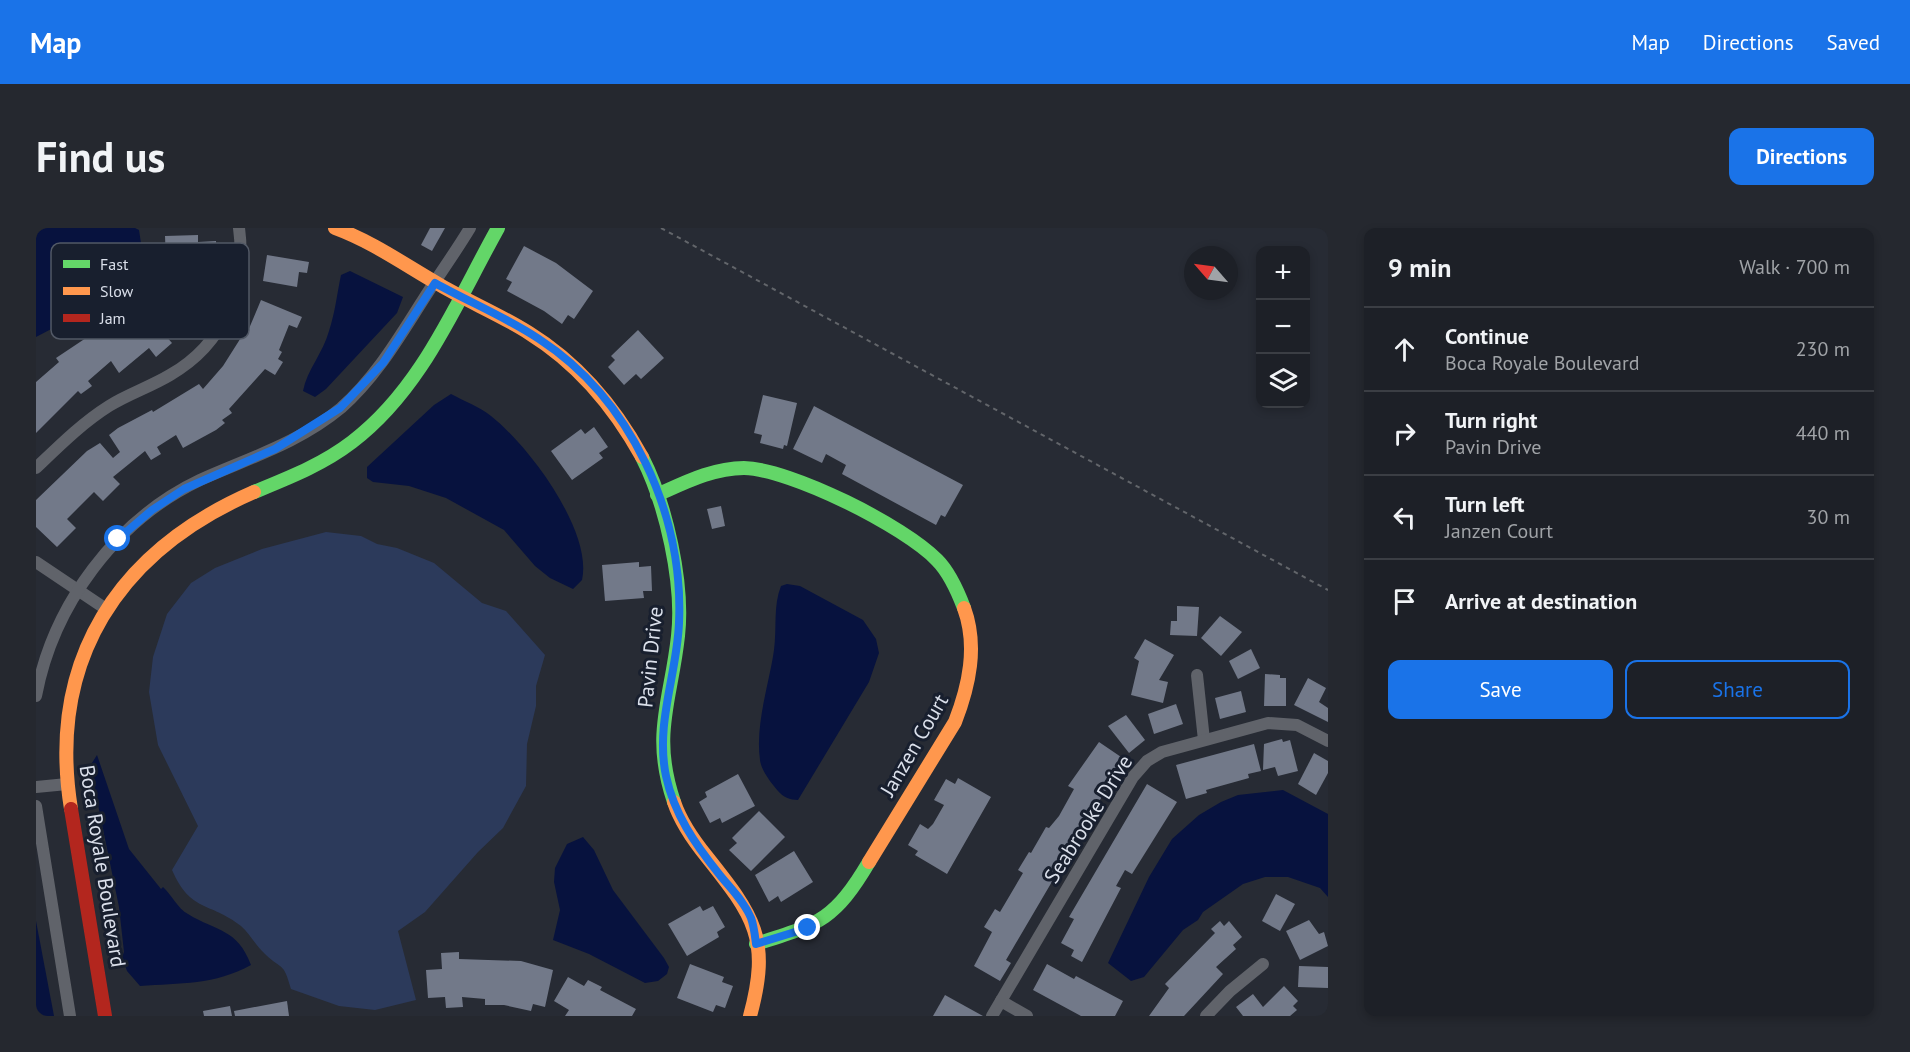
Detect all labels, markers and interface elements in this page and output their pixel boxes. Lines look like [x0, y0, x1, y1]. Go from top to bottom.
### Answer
text: Map [30, 24, 81, 61]
text: Map [1631, 29, 1670, 56]
text: Directions [1703, 29, 1794, 56]
text: Saved [1827, 29, 1880, 56]
button: Directions [1729, 128, 1874, 185]
text: Find us [36, 129, 165, 184]
legend [51, 243, 249, 339]
north arrow [1184, 246, 1238, 300]
map controls [1256, 246, 1310, 408]
button: + [1256, 246, 1310, 300]
text: 9 min [1388, 251, 1451, 284]
text: Fast [100, 254, 129, 274]
text: Walk · 700 m [1739, 254, 1850, 280]
text: Slow [100, 281, 134, 301]
button: − [1256, 300, 1310, 354]
text: Jam [99, 308, 126, 328]
text: Continue [1445, 322, 1529, 350]
icon: ahead [1388, 333, 1421, 366]
text: 230 m [1796, 336, 1850, 362]
text: Boca Royale Boulevard [1445, 350, 1640, 376]
button: layers [1256, 354, 1310, 408]
text: Turn right [1445, 406, 1537, 434]
icon: right [1388, 417, 1421, 450]
text: 440 m [1796, 420, 1850, 446]
text: Pavin Drive [1445, 434, 1542, 460]
text: Turn left [1445, 490, 1525, 518]
icon: left [1388, 501, 1421, 534]
text: 30 m [1807, 504, 1850, 530]
text: Janzen Court [1445, 518, 1553, 544]
route start [104, 525, 130, 551]
icon: arrive [1388, 585, 1421, 618]
text: Arrive at destination [1445, 587, 1637, 615]
street label: Pavin Drive [631, 605, 669, 709]
button: Save [1388, 660, 1613, 719]
button: Share [1625, 660, 1850, 719]
street label: Janzen Court [873, 689, 954, 802]
street label: Seabrooke Drive [1038, 750, 1138, 888]
street label: Boca Royale Boulevard [74, 763, 132, 969]
route end [794, 914, 820, 940]

